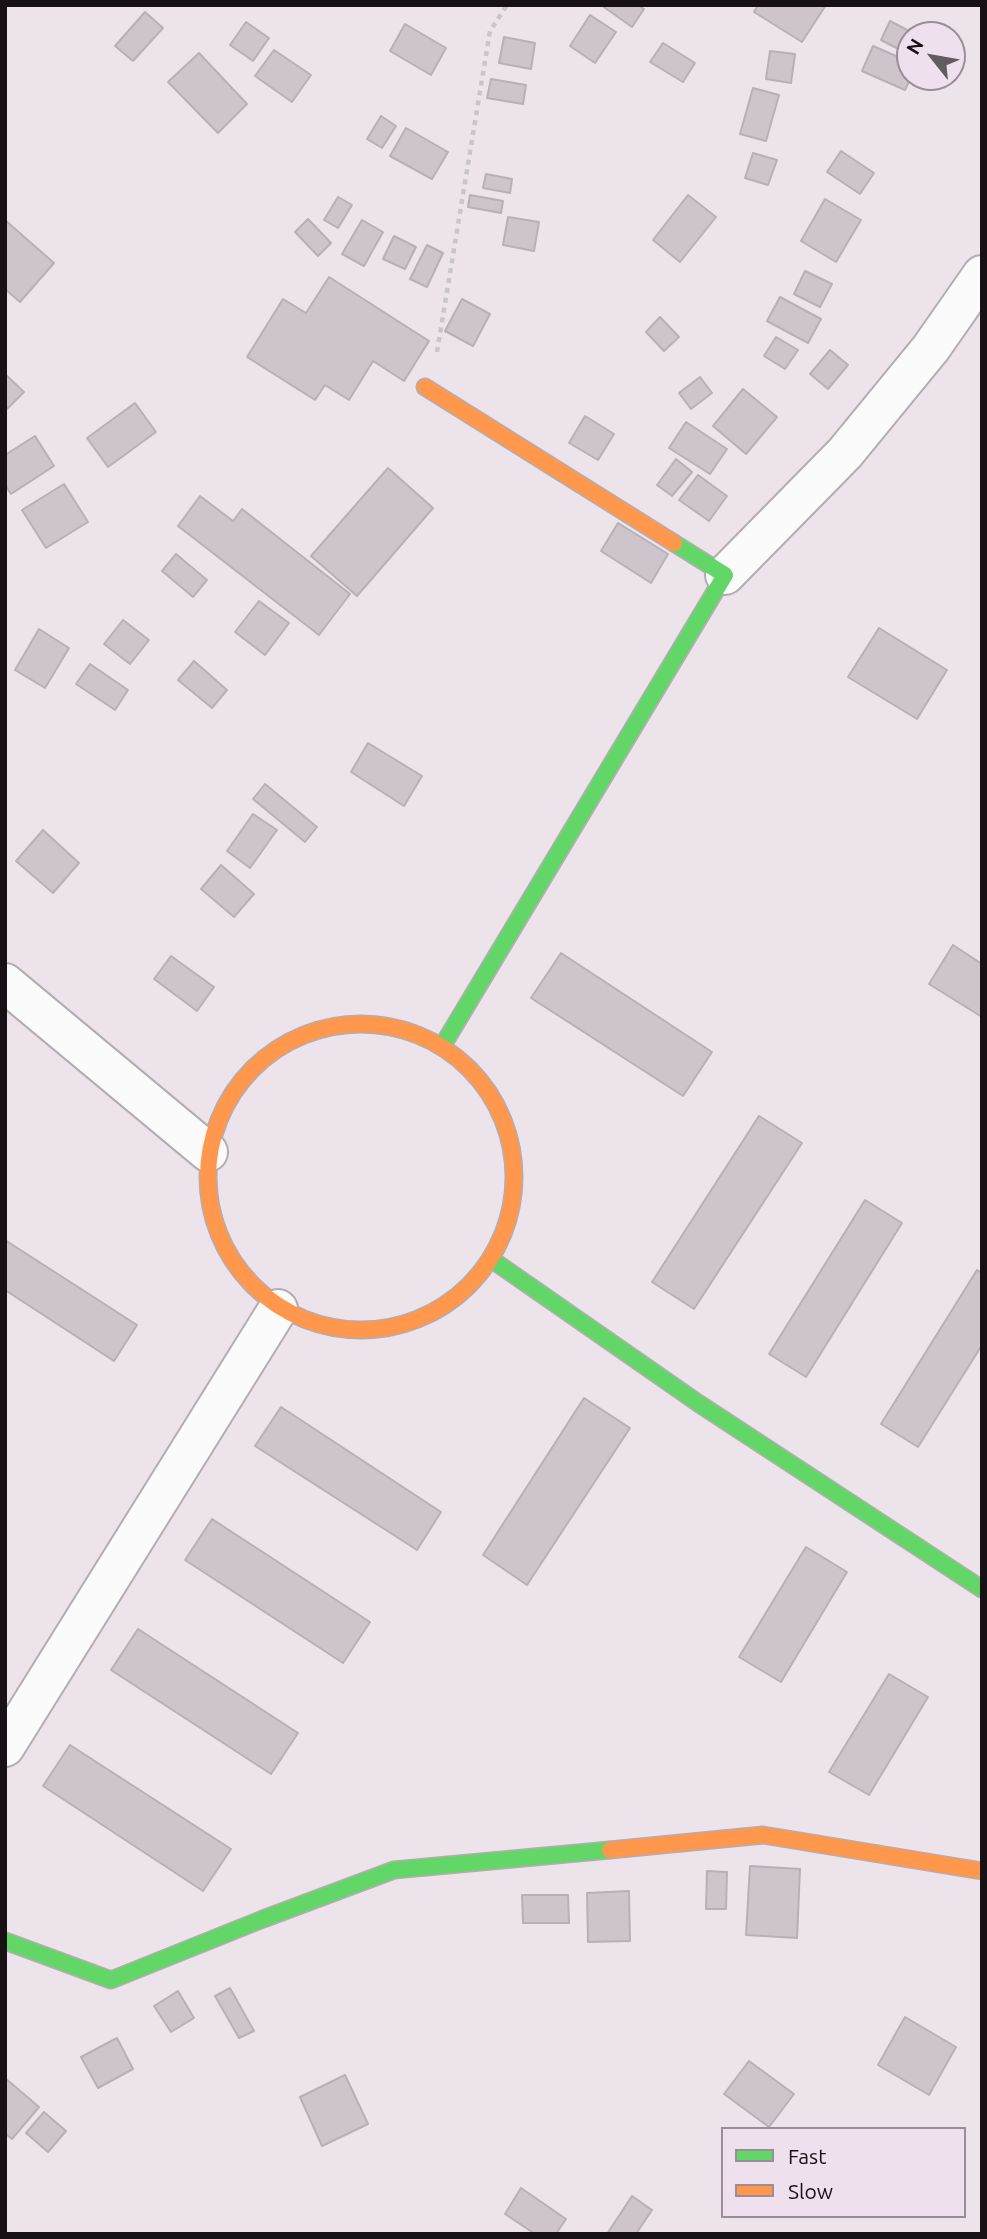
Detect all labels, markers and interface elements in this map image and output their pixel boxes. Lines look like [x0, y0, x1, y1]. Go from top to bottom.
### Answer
north arrow [896, 21, 966, 91]
text: N [902, 34, 928, 58]
legend [721, 2127, 966, 2218]
text: Fast [788, 2144, 826, 2168]
text: Slow [788, 2179, 833, 2203]

